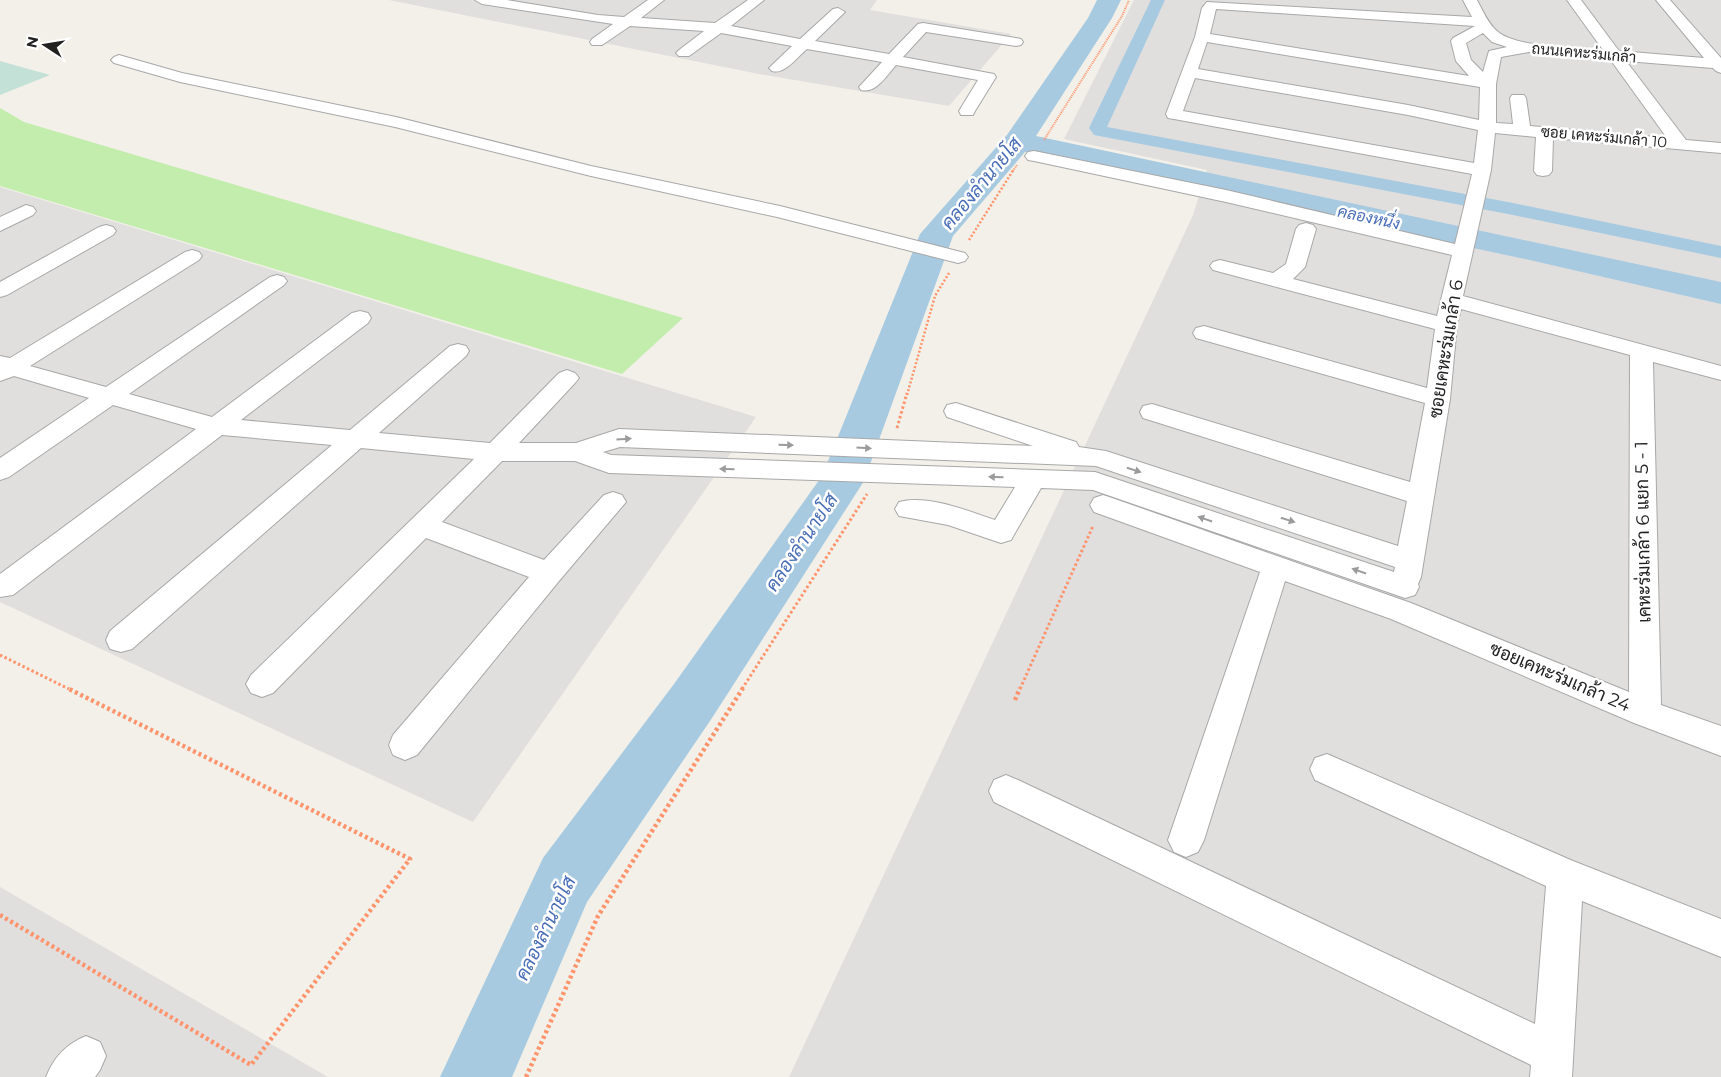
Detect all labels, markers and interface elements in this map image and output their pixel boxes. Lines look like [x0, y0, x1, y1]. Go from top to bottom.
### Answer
north arrow [20, 20, 70, 70]
text: N [22, 35, 42, 50]
street label: ถนนเคหะร่มเกล้า [1531, 38, 1637, 67]
street label: ซอย เคหะร่มเกล้า 10 [1540, 122, 1668, 151]
water label: คลองลำนายโส [936, 131, 1027, 234]
water label: คลองหนึ่ง [1336, 197, 1403, 233]
street label: ซอยเคหะร่มเกล้า 6 [1423, 278, 1468, 420]
one-way arrow [616, 434, 632, 442]
one-way arrow [778, 441, 794, 449]
street label: เคหะร่มเกล้า 6 แยก 5 - 1 [1629, 441, 1656, 623]
one-way arrow [856, 445, 872, 453]
one-way arrow [719, 464, 735, 472]
one-way arrow [1126, 466, 1141, 474]
one-way arrow [988, 473, 1004, 481]
water label: คลองลำนายโส [759, 488, 843, 596]
one-way arrow [1197, 514, 1212, 522]
one-way arrow [1281, 517, 1296, 525]
one-way arrow [1351, 567, 1366, 575]
street label: ซอยเคหะร่มเกล้า 24 [1486, 636, 1634, 717]
water label: คลองลำนายโส [509, 871, 581, 984]

